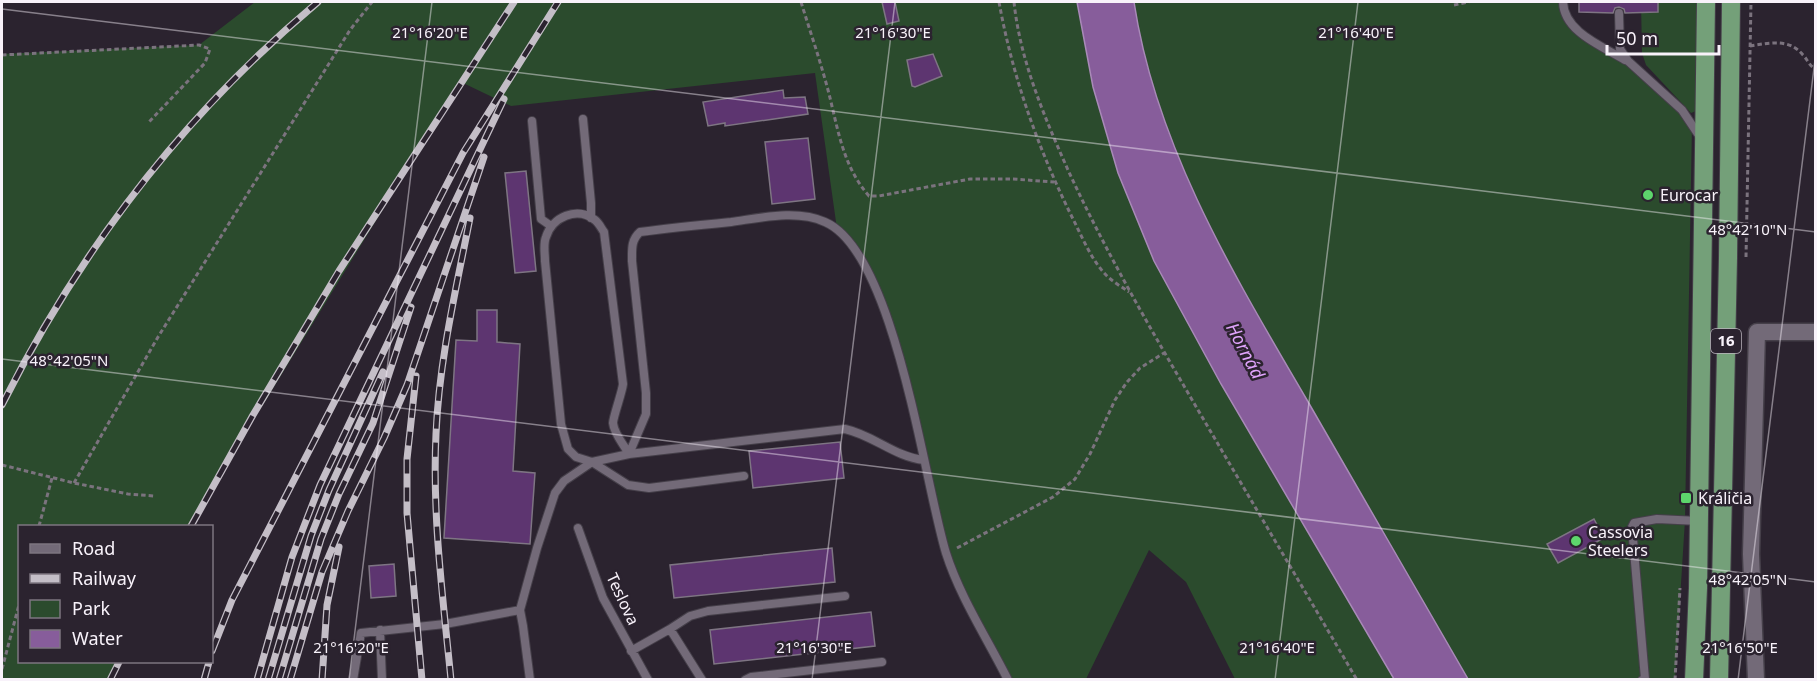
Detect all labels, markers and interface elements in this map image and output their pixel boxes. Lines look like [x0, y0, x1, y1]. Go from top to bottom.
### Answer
scale bar [1607, 18, 1720, 56]
text: 21°16'20"E [392, 22, 468, 42]
text: 21°16'30"E [855, 22, 931, 42]
text: 21°16'40"E [1318, 22, 1394, 42]
text: 50 m [1616, 26, 1658, 50]
place label: Eurocar [1660, 184, 1718, 206]
marker: Eurocar [1641, 188, 1655, 202]
text: 48°42'10"N [1709, 219, 1787, 239]
water label: Hornád [1221, 318, 1271, 383]
road number: 16 [1711, 329, 1741, 353]
text: 48°42'05"N [30, 350, 108, 370]
place label: Králičia [1698, 487, 1752, 509]
marker: Králičia [1679, 491, 1693, 505]
place label: Cassovia Steelers [1588, 521, 1653, 561]
legend [18, 525, 213, 663]
marker: Cassovia Steelers [1569, 534, 1583, 548]
text: Road [72, 536, 115, 560]
text: Railway [72, 566, 137, 590]
street label: Teslova [601, 569, 645, 629]
text: 48°42'05"N [1709, 569, 1787, 589]
text: Park [72, 596, 110, 620]
text: Water [72, 626, 123, 650]
text: 21°16'20"E [313, 637, 389, 657]
text: 21°16'30"E [776, 637, 852, 657]
text: 21°16'40"E [1239, 637, 1315, 657]
text: 21°16'50"E [1702, 637, 1778, 657]

